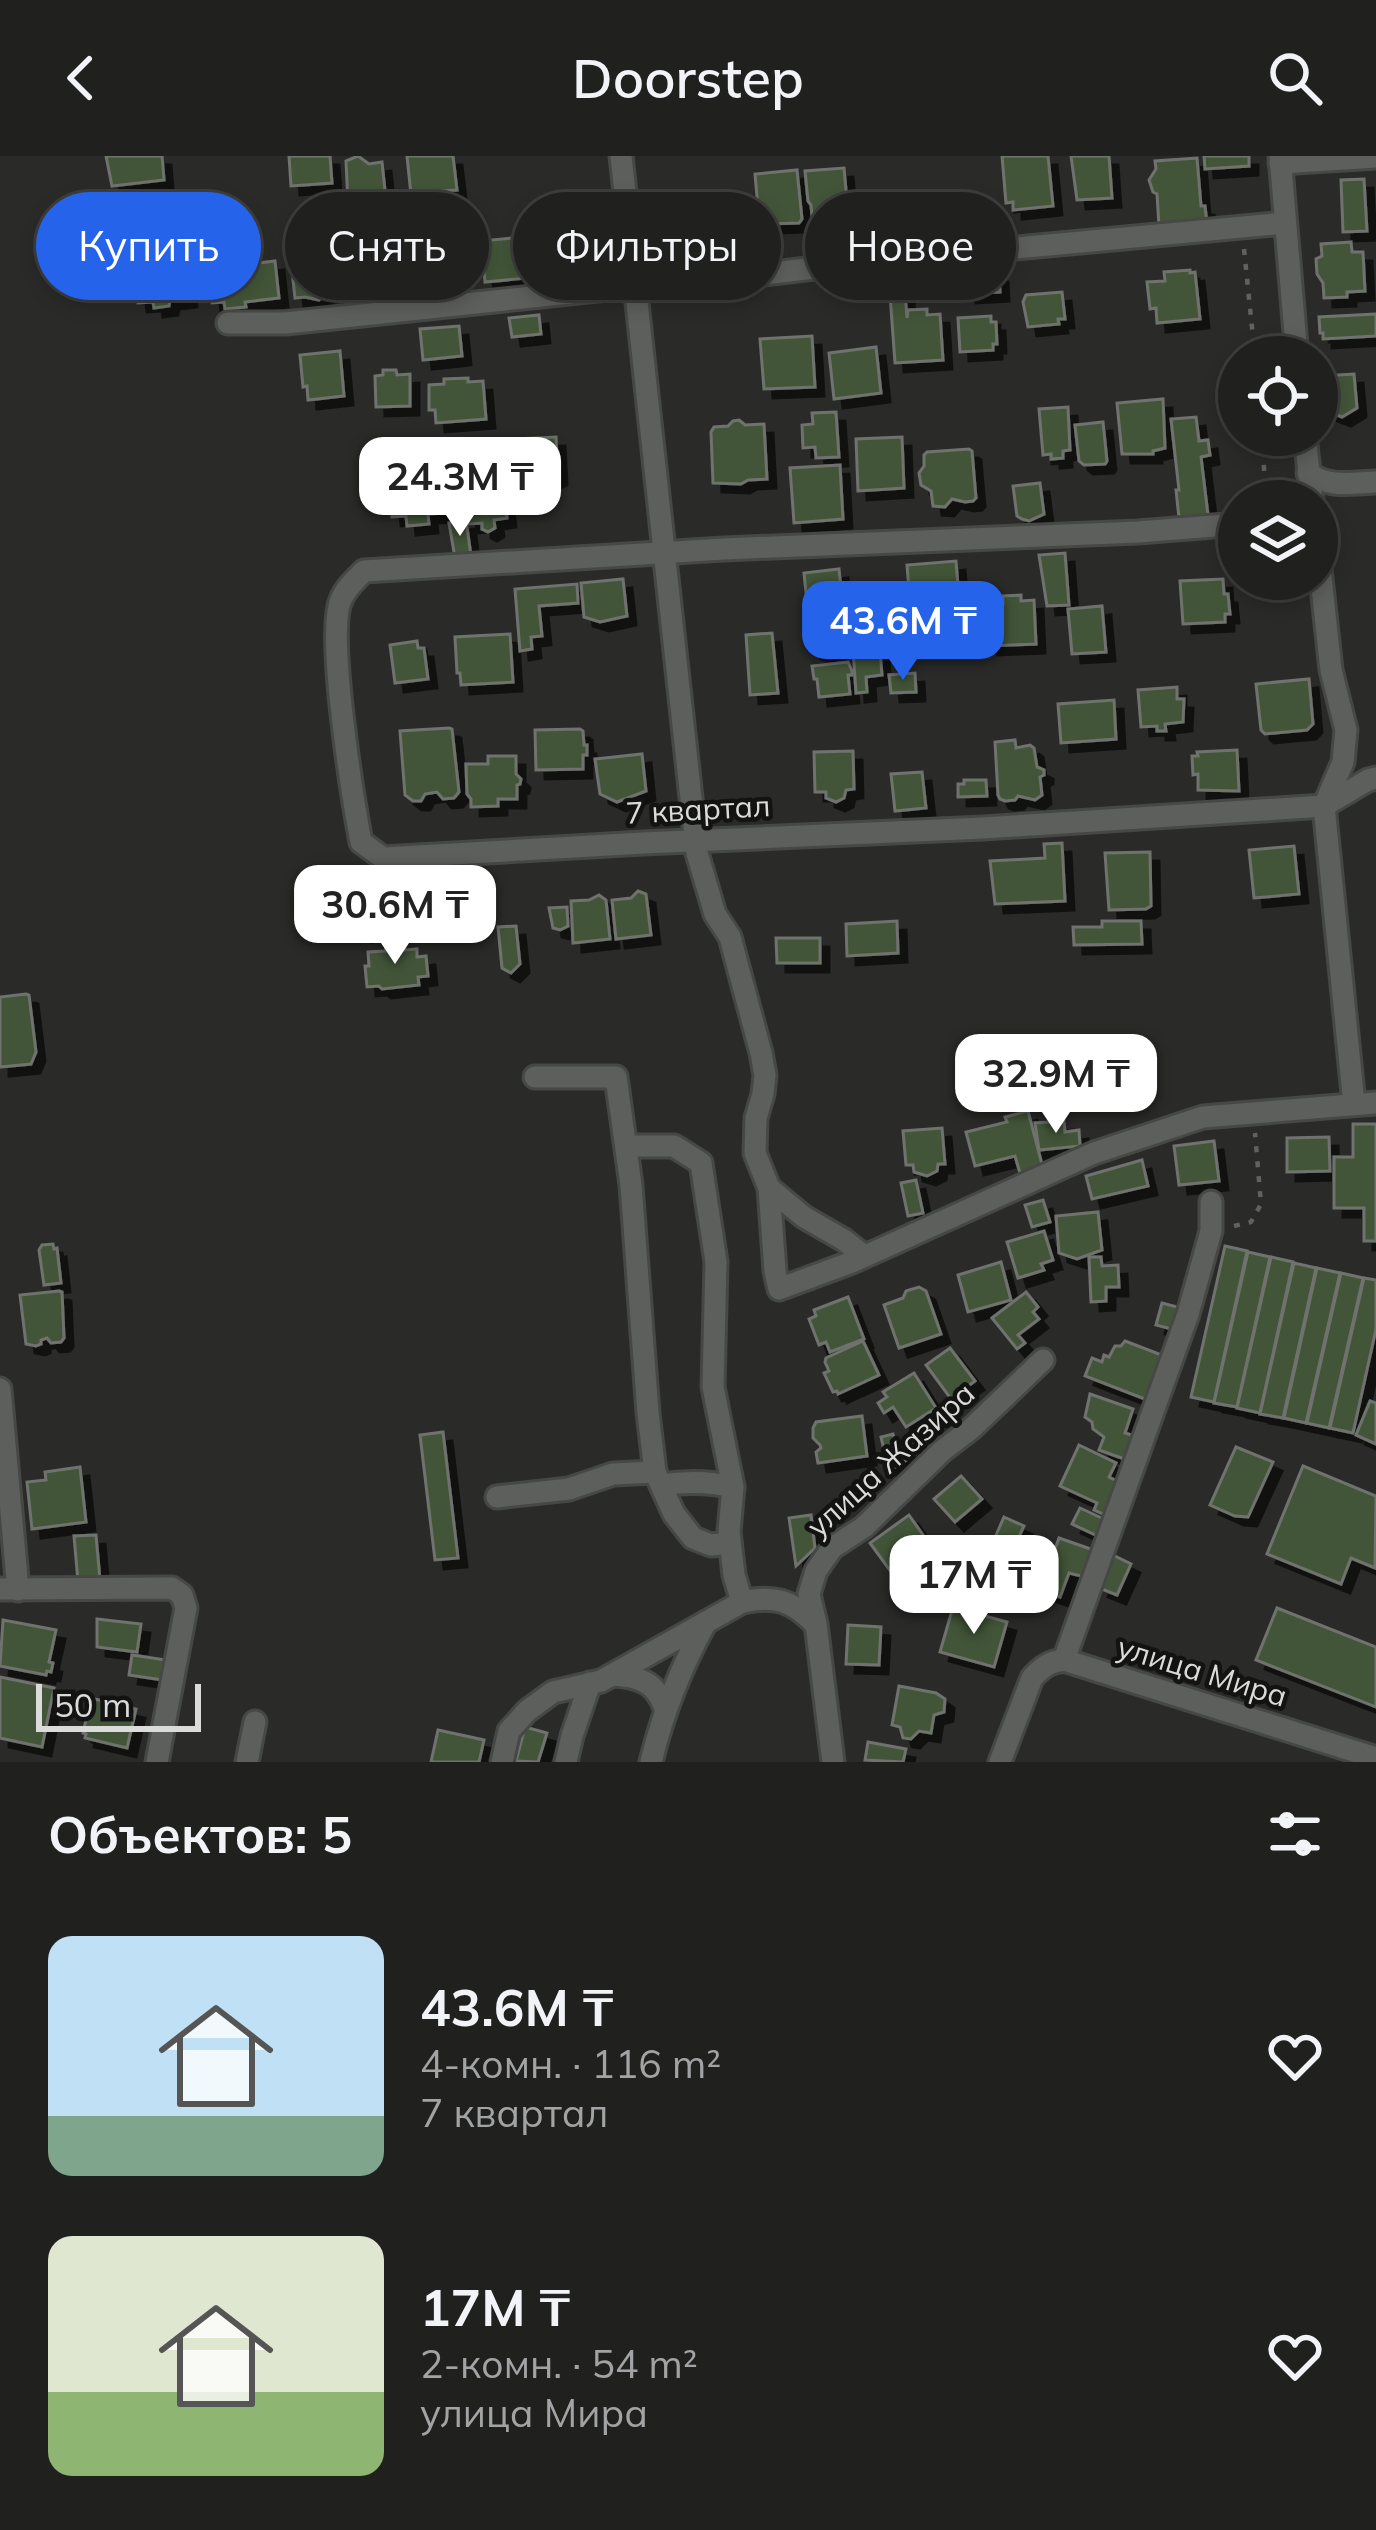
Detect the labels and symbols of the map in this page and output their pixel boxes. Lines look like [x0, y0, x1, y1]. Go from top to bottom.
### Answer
pin: 24.3M ₸ [349, 437, 571, 539]
pin: 43.6M ₸ [792, 581, 1014, 683]
street label: 7 квартал [625, 786, 771, 832]
pin: 30.6M ₸ [284, 865, 506, 967]
pin: 32.9M ₸ [945, 1034, 1167, 1136]
street label: улица Жазира [798, 1374, 982, 1545]
pin: 17M ₸ [890, 1535, 1058, 1637]
street label: улица Мира [1113, 1627, 1292, 1715]
scale bar [36, 1678, 201, 1731]

